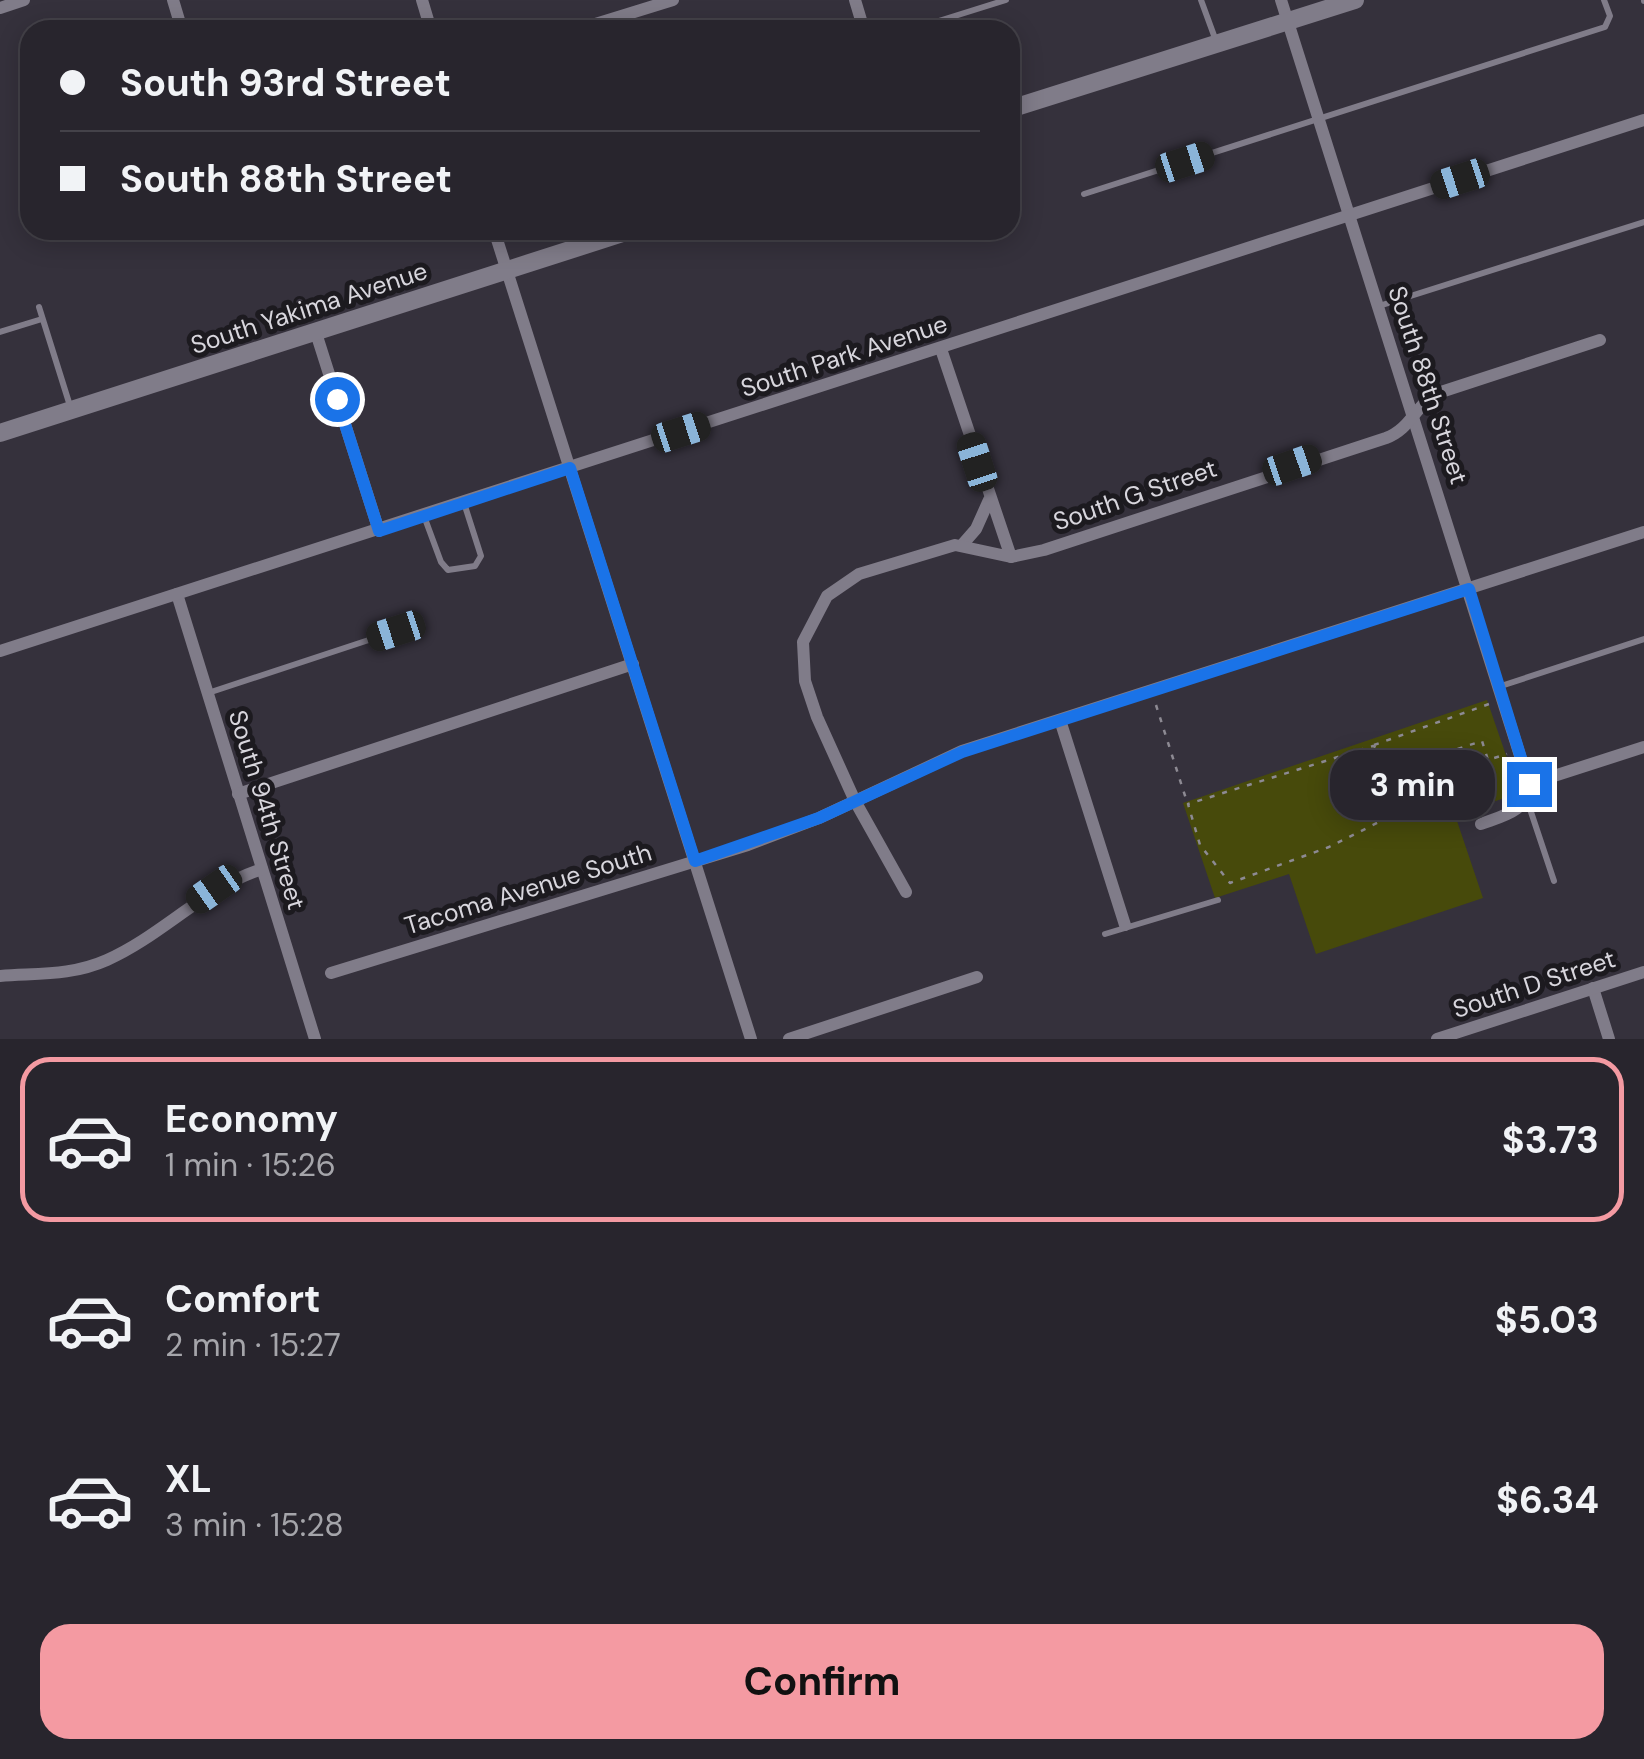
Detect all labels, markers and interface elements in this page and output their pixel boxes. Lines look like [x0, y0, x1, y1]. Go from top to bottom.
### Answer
text: South 93rd Street [120, 58, 451, 108]
car [1152, 138, 1218, 186]
text: South 88th Street [120, 154, 452, 204]
car [1427, 155, 1493, 203]
street label: South Yakima Avenue [187, 254, 431, 362]
street label: South 88th Street [1380, 282, 1476, 488]
street label: South Park Avenue [736, 307, 952, 405]
route start [315, 377, 360, 422]
car [648, 408, 714, 456]
car [953, 429, 1001, 495]
car [1259, 441, 1325, 489]
street label: South G Street [1049, 452, 1221, 538]
car [363, 607, 429, 655]
street label: South 94th Street [221, 706, 313, 914]
callout: 3 min [1329, 749, 1494, 819]
route end [1507, 762, 1552, 807]
text: 3 min [1370, 764, 1455, 806]
street label: Tacoma Avenue South [400, 836, 656, 942]
car [181, 860, 247, 918]
street label: South D Street [1448, 942, 1620, 1026]
text: Economy [165, 1094, 338, 1144]
icon: car [45, 1095, 135, 1185]
text: $3.73 [1502, 1115, 1599, 1165]
text: 1 min · 15:26 [165, 1144, 336, 1186]
text: Comfort [165, 1274, 321, 1324]
icon: car [45, 1275, 135, 1365]
text: $5.03 [1495, 1295, 1599, 1345]
text: 2 min · 15:27 [165, 1324, 341, 1366]
text: XL [165, 1454, 212, 1504]
icon: car [45, 1455, 135, 1545]
text: $6.34 [1496, 1475, 1599, 1525]
text: 3 min · 15:28 [165, 1504, 344, 1546]
button: Confirm [40, 1624, 1604, 1739]

